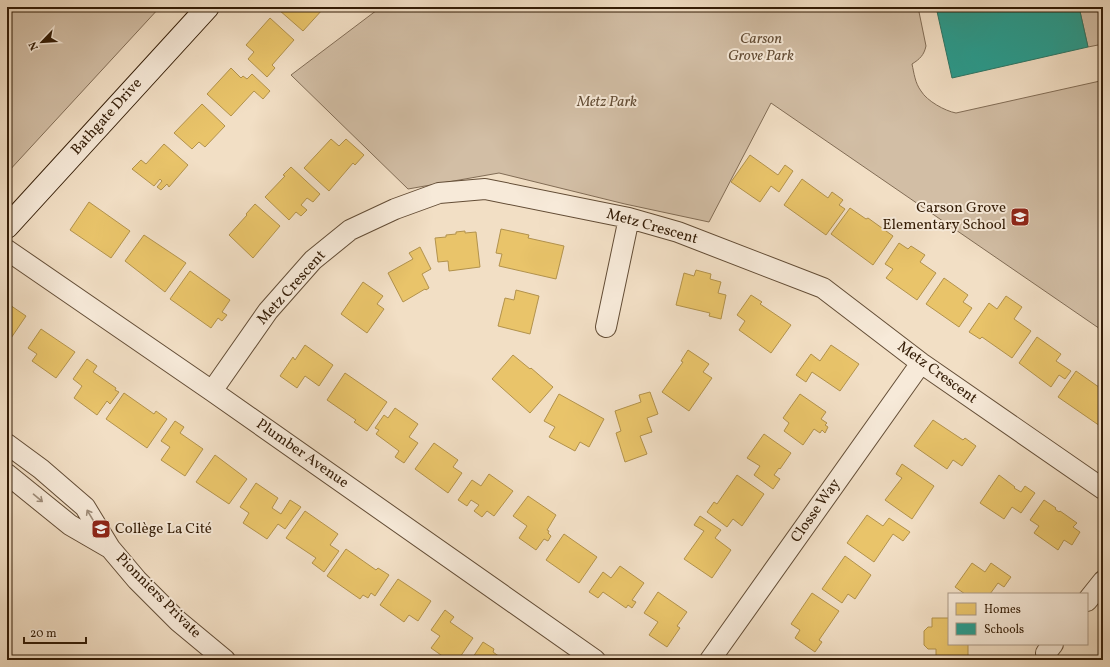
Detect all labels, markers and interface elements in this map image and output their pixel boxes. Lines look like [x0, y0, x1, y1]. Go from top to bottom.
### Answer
north arrow [22, 22, 62, 62]
park label: Carson Grove Park [728, 29, 794, 67]
text: N [26, 39, 43, 52]
street label: Bathgate Drive [67, 74, 147, 160]
park label: Metz Park [576, 92, 637, 113]
place label: Carson Grove Elementary School [883, 198, 1006, 236]
street label: Metz Crescent [604, 204, 700, 250]
school or university icon: Carson Grove Elementary School [1009, 206, 1031, 228]
street label: Metz Crescent [253, 246, 331, 330]
street label: Metz Crescent [893, 337, 981, 409]
street label: Plumber Avenue [251, 414, 353, 494]
street label: Closse Way [786, 475, 846, 547]
one-way arrow [32, 493, 43, 502]
one-way arrow [85, 509, 93, 521]
school or university icon: Collège La Cité [90, 518, 112, 540]
place label: Collège La Cité [115, 519, 212, 540]
street label: Pionniers Private [110, 548, 206, 644]
legend [948, 593, 1088, 645]
text: Homes [984, 602, 1021, 618]
scale bar [24, 619, 86, 645]
text: Schools [984, 622, 1024, 638]
text: 20 m [30, 626, 57, 642]

